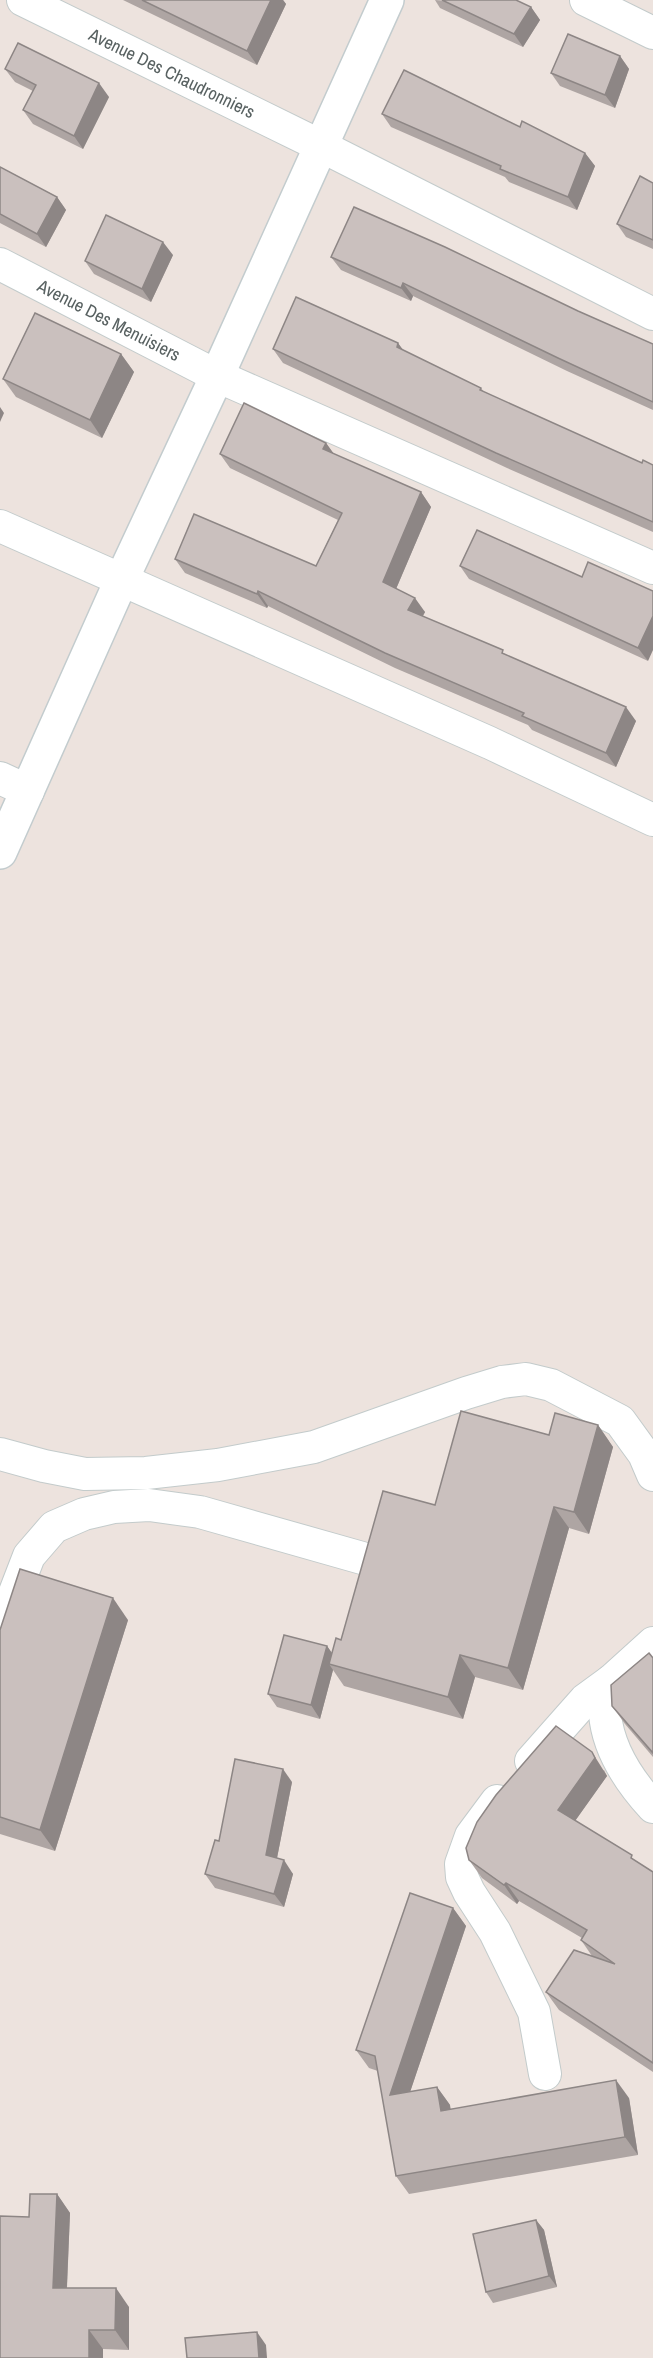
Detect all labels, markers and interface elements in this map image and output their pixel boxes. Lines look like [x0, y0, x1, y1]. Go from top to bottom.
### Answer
street label: Avenue Des Chaudronniers [84, 21, 259, 124]
street label: Avenue Des Menuisiers [32, 273, 185, 367]

